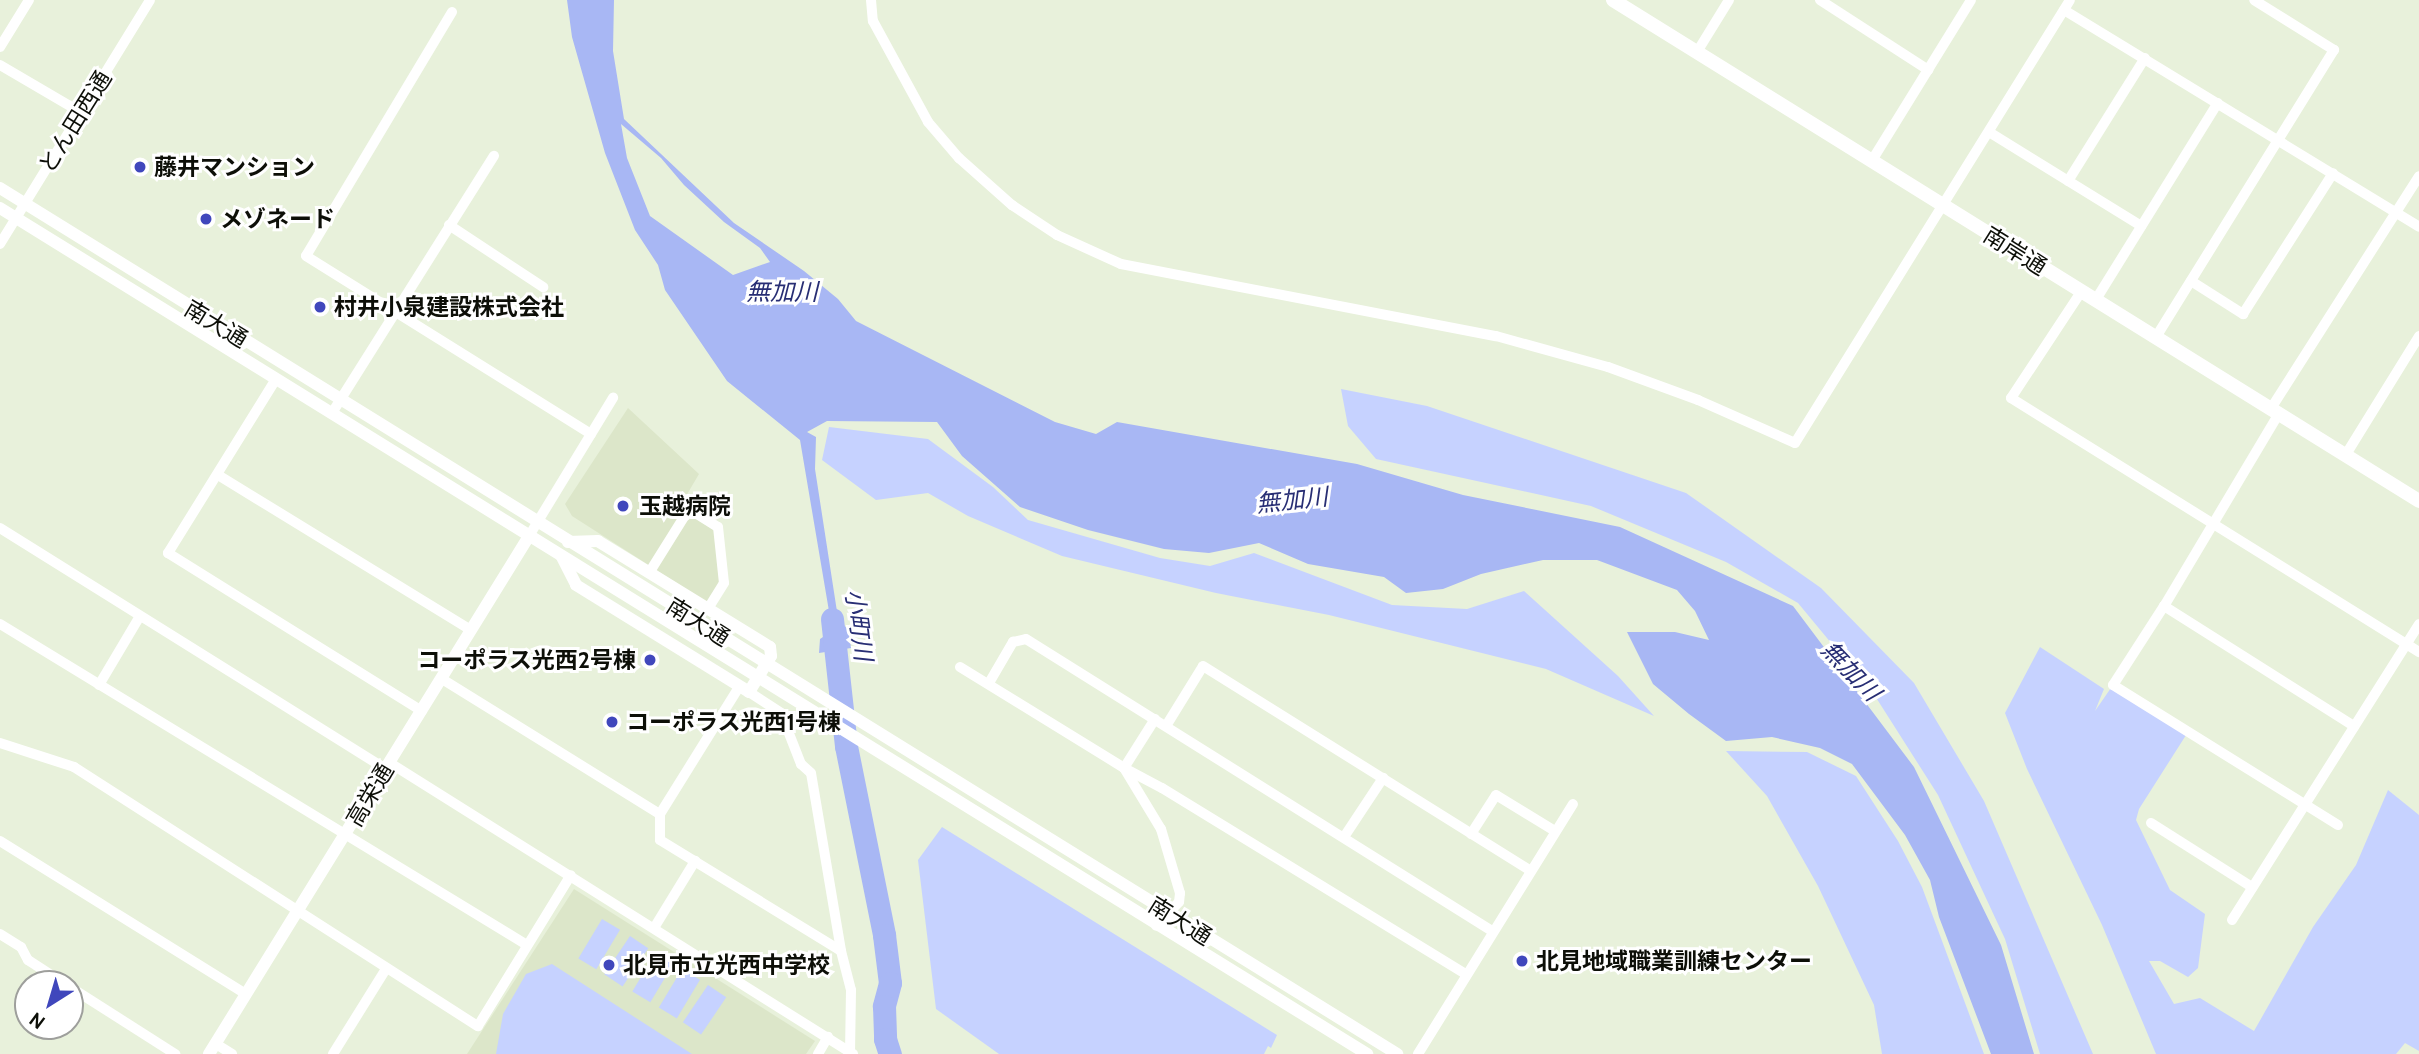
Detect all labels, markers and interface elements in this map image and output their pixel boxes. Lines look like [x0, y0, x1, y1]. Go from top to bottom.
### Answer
street label: とん田西通 [33, 66, 117, 178]
place label: 藤井マンション [154, 153, 315, 181]
marker: 藤井マンション [132, 159, 148, 175]
place label: メゾネード [220, 205, 335, 233]
marker: メゾネード [198, 211, 214, 227]
street label: 南岸通 [1978, 221, 2052, 281]
water label: 無加川 [746, 278, 818, 306]
place label: 村井小泉建設株式会社 [334, 293, 564, 321]
street label: 南大通 [179, 294, 253, 354]
marker: 村井小泉建設株式会社 [312, 299, 328, 315]
water label: 無加川 [1255, 482, 1329, 518]
place label: 玉越病院 [639, 492, 731, 520]
marker: 玉越病院 [613, 496, 633, 516]
water label: 小町川 [840, 587, 878, 663]
street label: 南大通 [661, 592, 735, 652]
water label: 無加川 [1816, 635, 1886, 707]
place label: コーポラス光西2号棟 [417, 646, 636, 674]
marker: コーポラス光西2号棟 [642, 652, 658, 668]
place label: コーポラス光西1号棟 [626, 708, 841, 736]
marker: コーポラス光西1号棟 [604, 714, 620, 730]
street label: 高栄通 [340, 758, 400, 832]
street label: 南大通 [1143, 891, 1217, 951]
place label: 北見地域職業訓練センター [1536, 947, 1812, 975]
place label: 北見市立光西中学校 [623, 951, 830, 979]
marker: 北見地域職業訓練センター [1514, 953, 1530, 969]
marker: 北見市立光西中学校 [601, 957, 617, 973]
north arrow [14, 970, 84, 1040]
text: N [25, 1007, 50, 1034]

